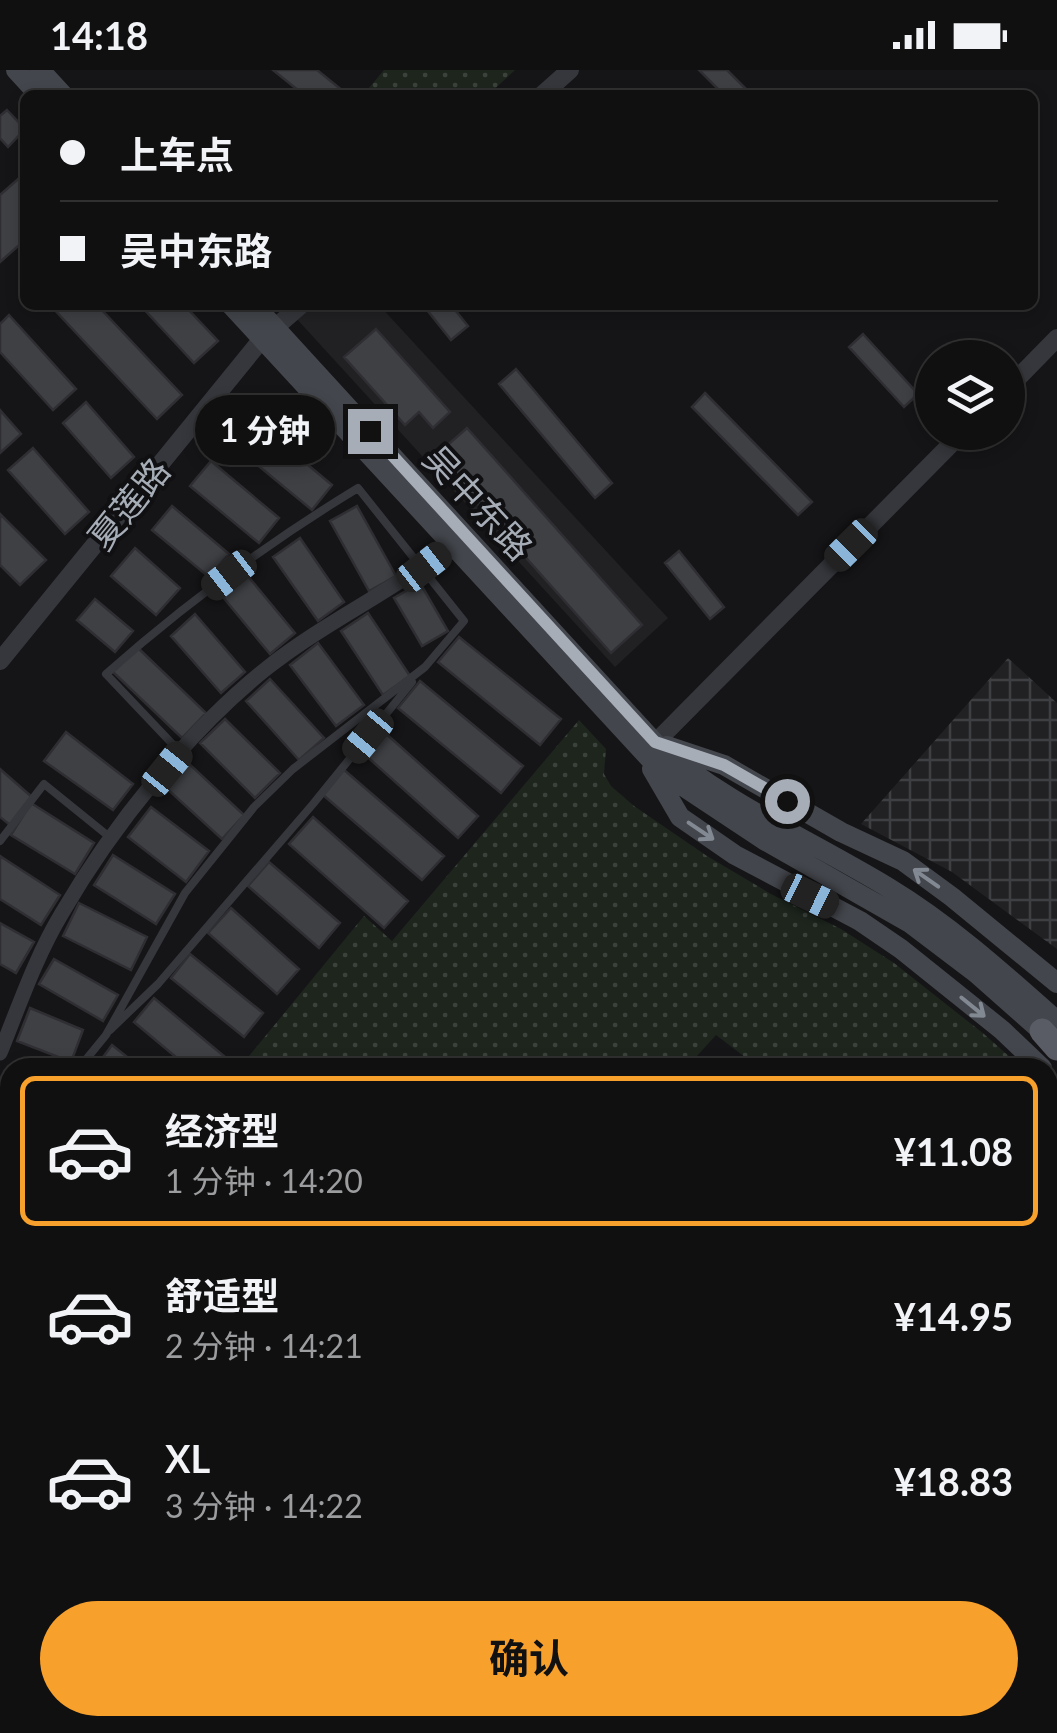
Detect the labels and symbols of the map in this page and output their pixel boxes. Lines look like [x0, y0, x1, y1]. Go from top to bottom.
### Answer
callout: 1 分钟 [195, 396, 335, 466]
route end [348, 409, 393, 454]
street label: 吴中东路 [416, 436, 542, 568]
street label: 夏莲路 [79, 449, 177, 557]
car [819, 513, 883, 577]
car [391, 537, 457, 597]
car [196, 545, 262, 605]
car [337, 703, 399, 769]
car [136, 736, 198, 802]
route start [765, 779, 810, 824]
one-way arrow [687, 820, 714, 841]
one-way arrow [913, 868, 941, 889]
car [776, 869, 844, 923]
one-way arrow [959, 996, 986, 1017]

